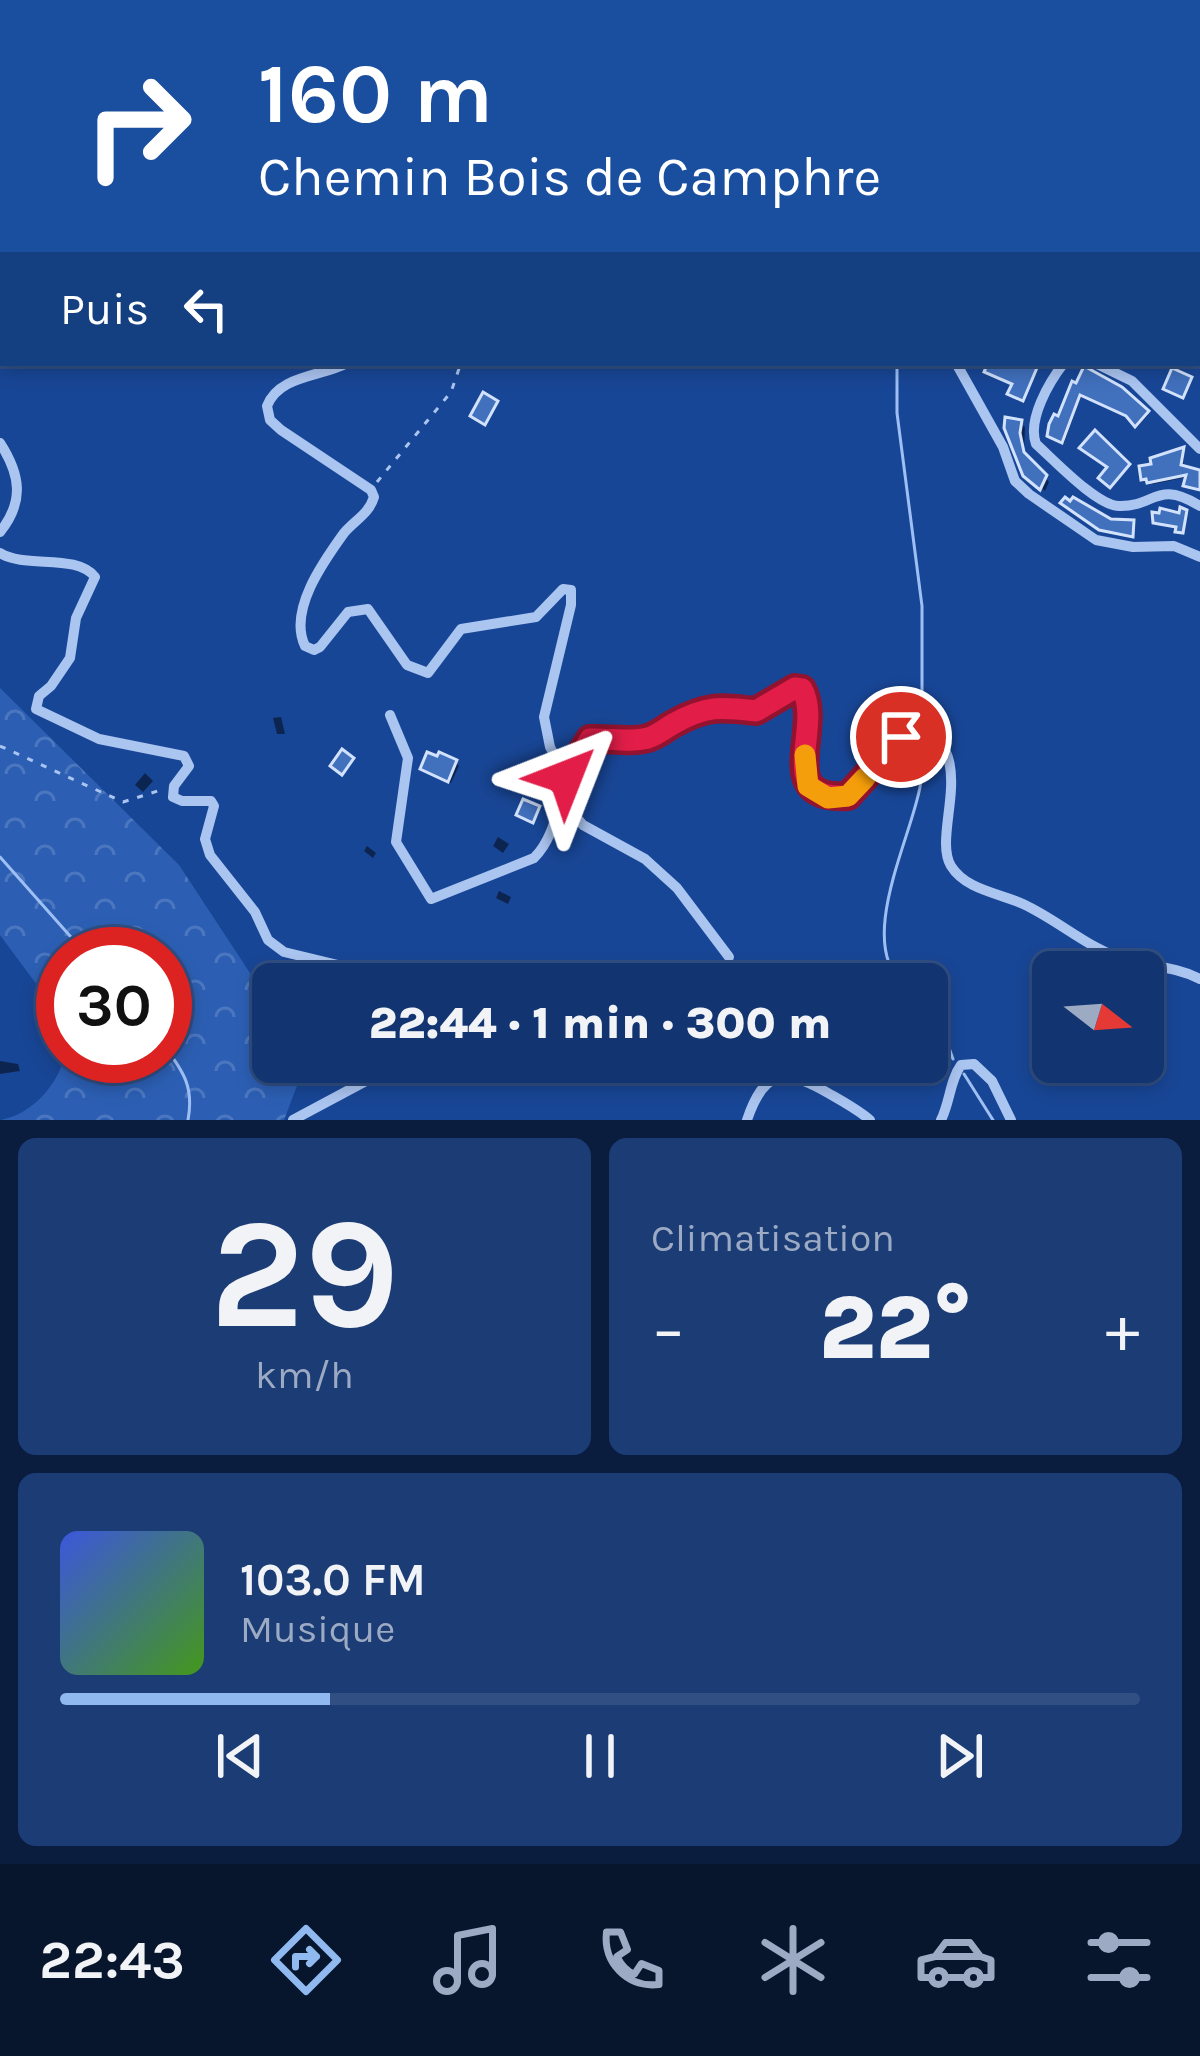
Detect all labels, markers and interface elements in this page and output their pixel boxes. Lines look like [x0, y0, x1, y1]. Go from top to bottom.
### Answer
text: 160 m [258, 45, 493, 143]
icon: right [60, 48, 216, 204]
text: Chemin Bois de Camphre [258, 145, 881, 209]
icon: left [173, 276, 239, 342]
text: Puis [60, 283, 149, 335]
pin [850, 686, 952, 788]
icon: arrive [868, 704, 934, 770]
position arrow [503, 714, 629, 840]
speed limit sign: 30 [36, 927, 192, 1083]
north arrow [1032, 951, 1164, 1083]
map controls [1032, 951, 1164, 1083]
text: 22:44 · 1 min · 300 m [369, 997, 831, 1049]
text: 29 [210, 1183, 399, 1365]
text: Climatisation [651, 1215, 895, 1261]
text: 22° [819, 1275, 972, 1381]
text: − [651, 1290, 686, 1368]
text: + [1105, 1290, 1140, 1368]
text: km/h [255, 1352, 354, 1398]
text: 103.0 FM [240, 1554, 426, 1606]
text: Musique [240, 1606, 395, 1652]
icon: previous [207, 1723, 273, 1789]
icon: pause [567, 1723, 633, 1789]
icon: next [927, 1723, 993, 1789]
icon: directions [264, 1918, 348, 2002]
icon: music [426, 1918, 510, 2002]
icon: phone [589, 1918, 673, 2002]
icon: climate [751, 1918, 835, 2002]
icon: car [914, 1918, 998, 2002]
icon: filters [1077, 1918, 1161, 2002]
text: 22:43 [39, 1928, 185, 1992]

